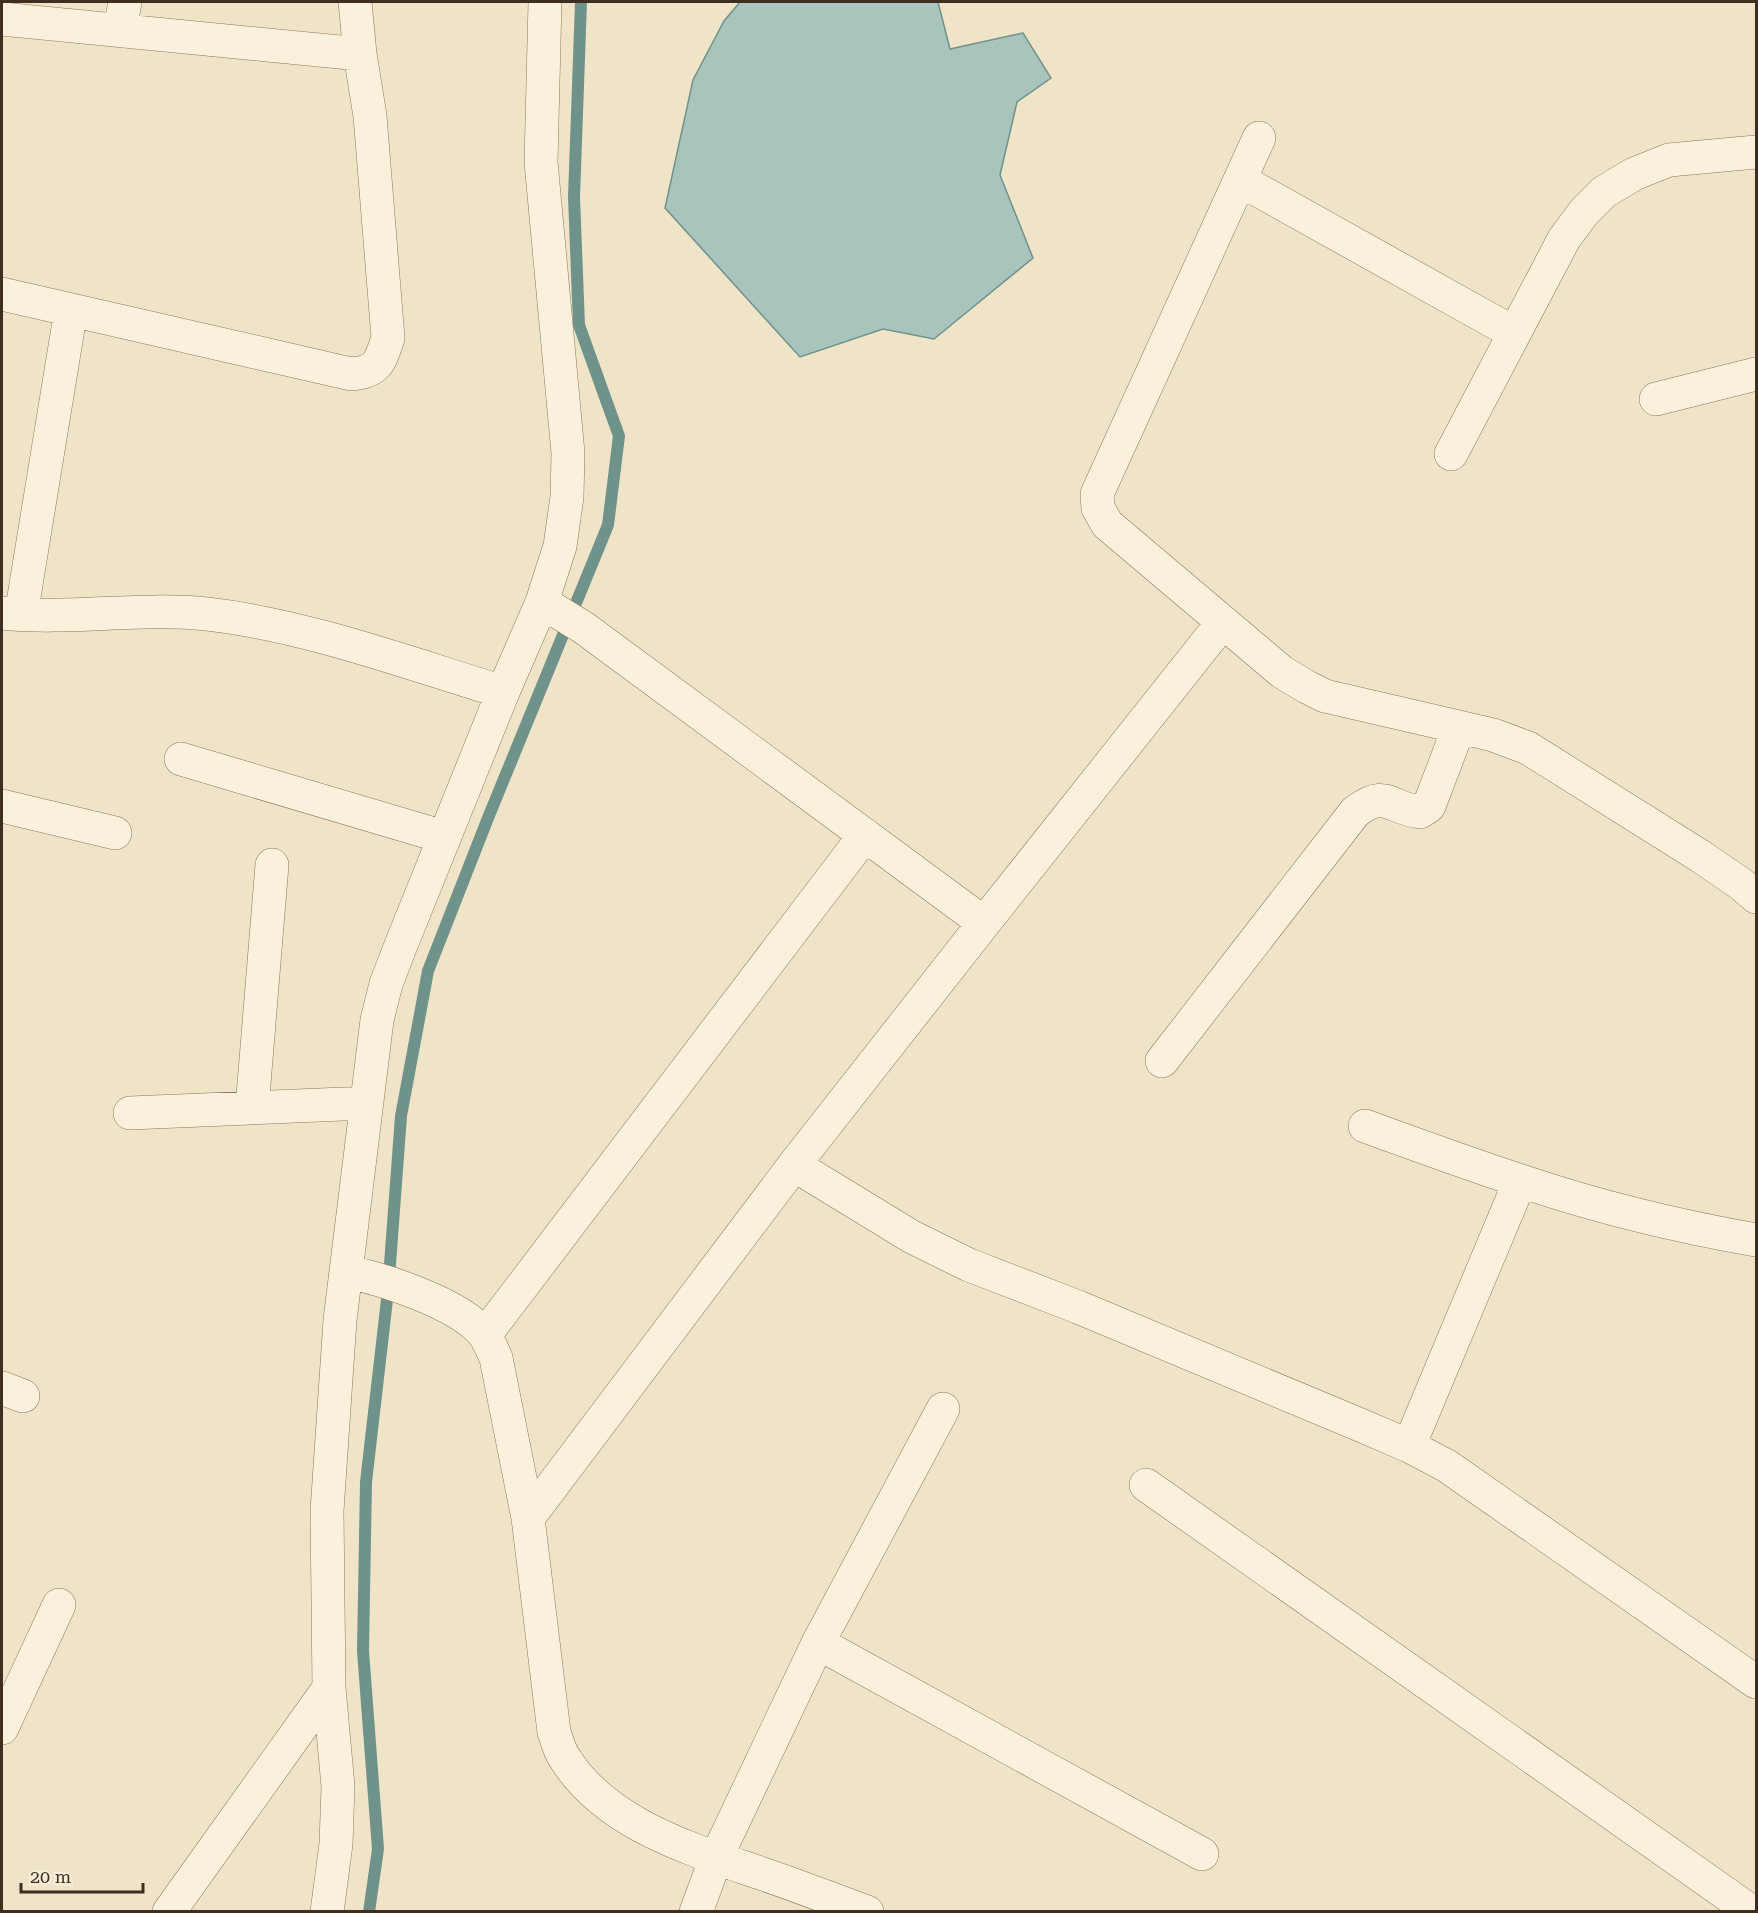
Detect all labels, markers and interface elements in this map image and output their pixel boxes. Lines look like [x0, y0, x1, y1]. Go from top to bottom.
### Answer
scale bar [21, 1856, 142, 1894]
text: 20 m [30, 1866, 71, 1887]

